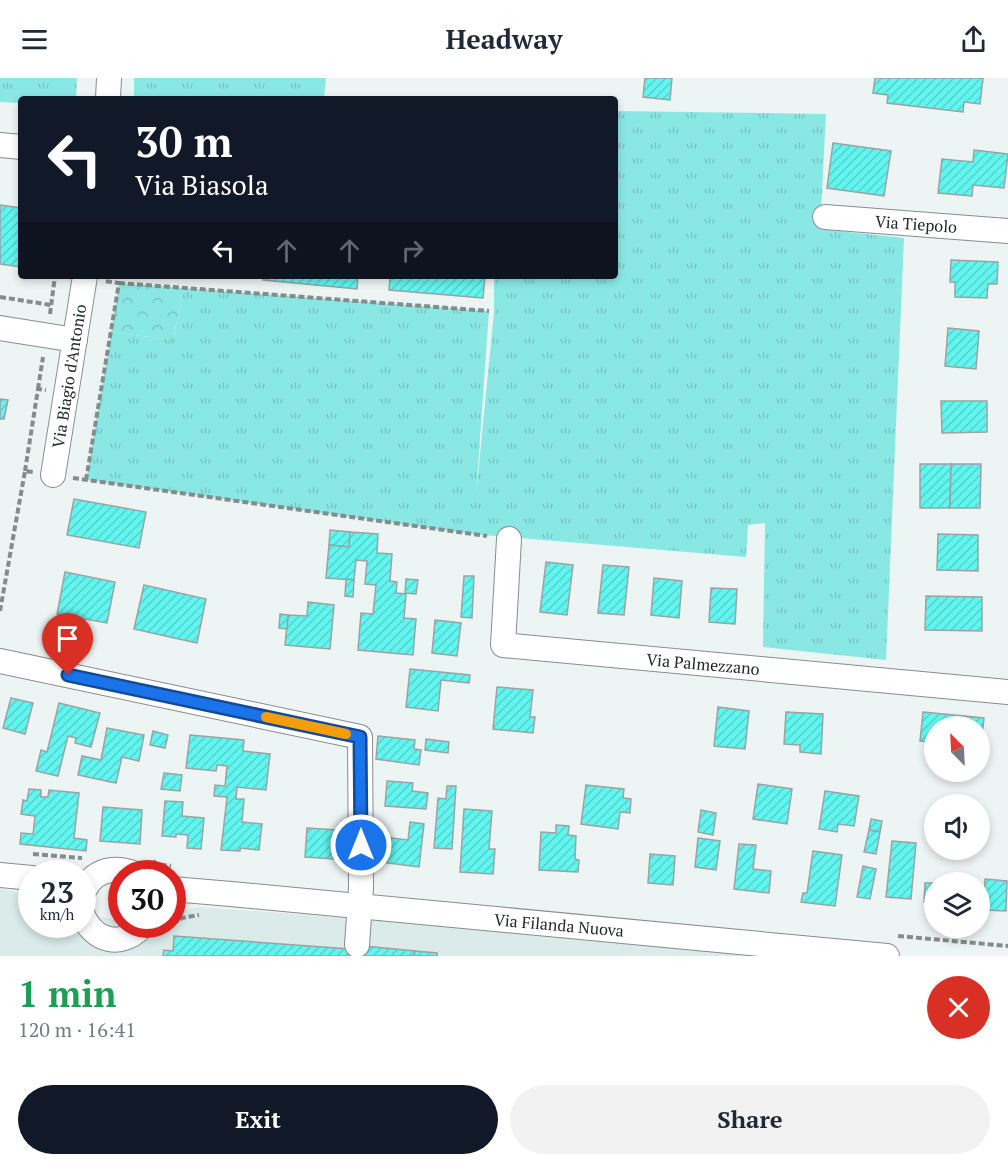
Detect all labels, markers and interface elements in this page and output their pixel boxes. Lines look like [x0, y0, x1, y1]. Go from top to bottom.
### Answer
text: Headway [446, 21, 562, 57]
icon: menu [18, 23, 51, 56]
icon: share [957, 23, 990, 56]
text: 30 m [135, 113, 233, 169]
icon: left [36, 120, 114, 198]
text: Via Biasola [135, 167, 269, 203]
street label: Via Tiepolo [874, 210, 958, 238]
icon: left [207, 234, 240, 267]
icon: ahead [270, 234, 303, 267]
icon: ahead [333, 234, 366, 267]
icon: right [396, 234, 429, 267]
street label: Via Biagio d'Antonio [47, 302, 91, 449]
pin [42, 613, 93, 675]
icon: arrive [51, 622, 84, 655]
street label: Via Palmezzano [645, 648, 761, 680]
north arrow [924, 716, 990, 782]
map controls [924, 716, 990, 938]
button: sound [924, 794, 990, 860]
position arrow [329, 813, 393, 877]
speed limit sign: 30 [108, 860, 186, 938]
text: 23 [40, 872, 74, 912]
button: layers [924, 872, 990, 938]
text: km/h [40, 904, 74, 924]
street label: Via Filanda Nuova [493, 908, 625, 942]
text: 1 min [18, 970, 116, 1017]
button: close [927, 976, 990, 1039]
text: 120 m · 16:41 [18, 1016, 136, 1043]
button: Exit [18, 1085, 498, 1154]
button: Share [510, 1085, 990, 1154]

